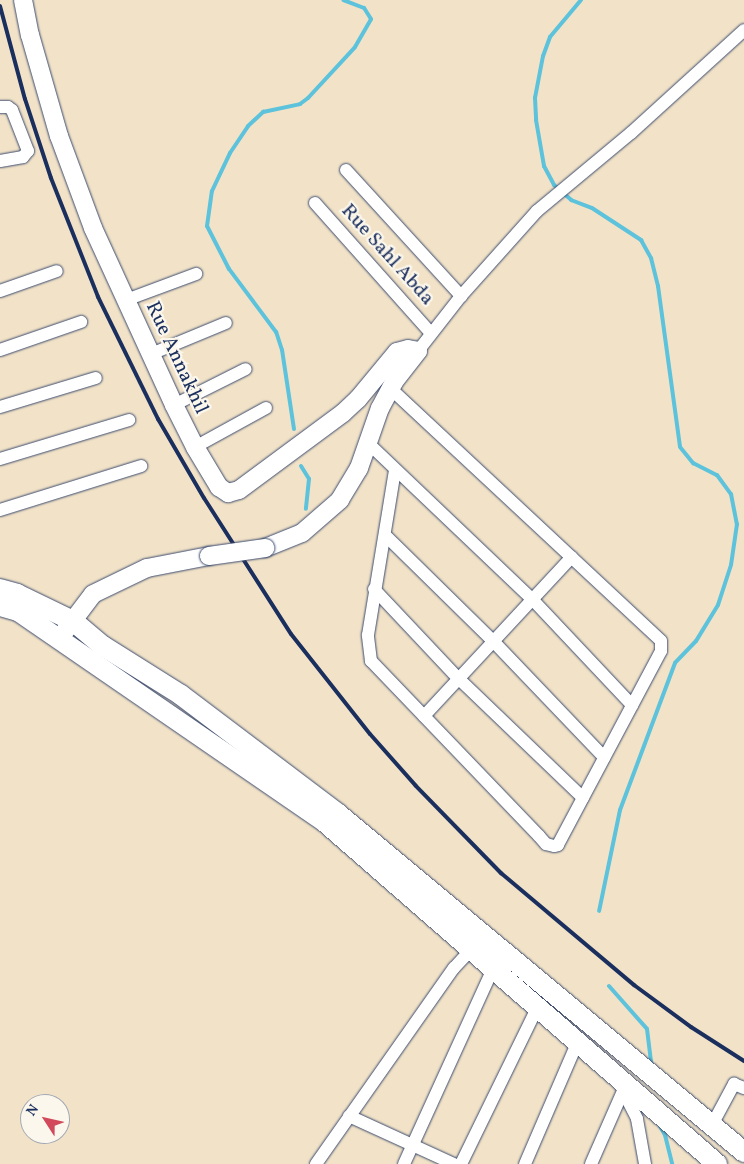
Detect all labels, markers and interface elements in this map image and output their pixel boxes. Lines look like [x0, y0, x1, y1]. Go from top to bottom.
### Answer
street label: Rue Sahl Abda [335, 200, 439, 310]
street label: Rue Annakhil [140, 298, 212, 418]
north arrow [20, 1094, 70, 1144]
text: N [22, 1101, 44, 1120]

